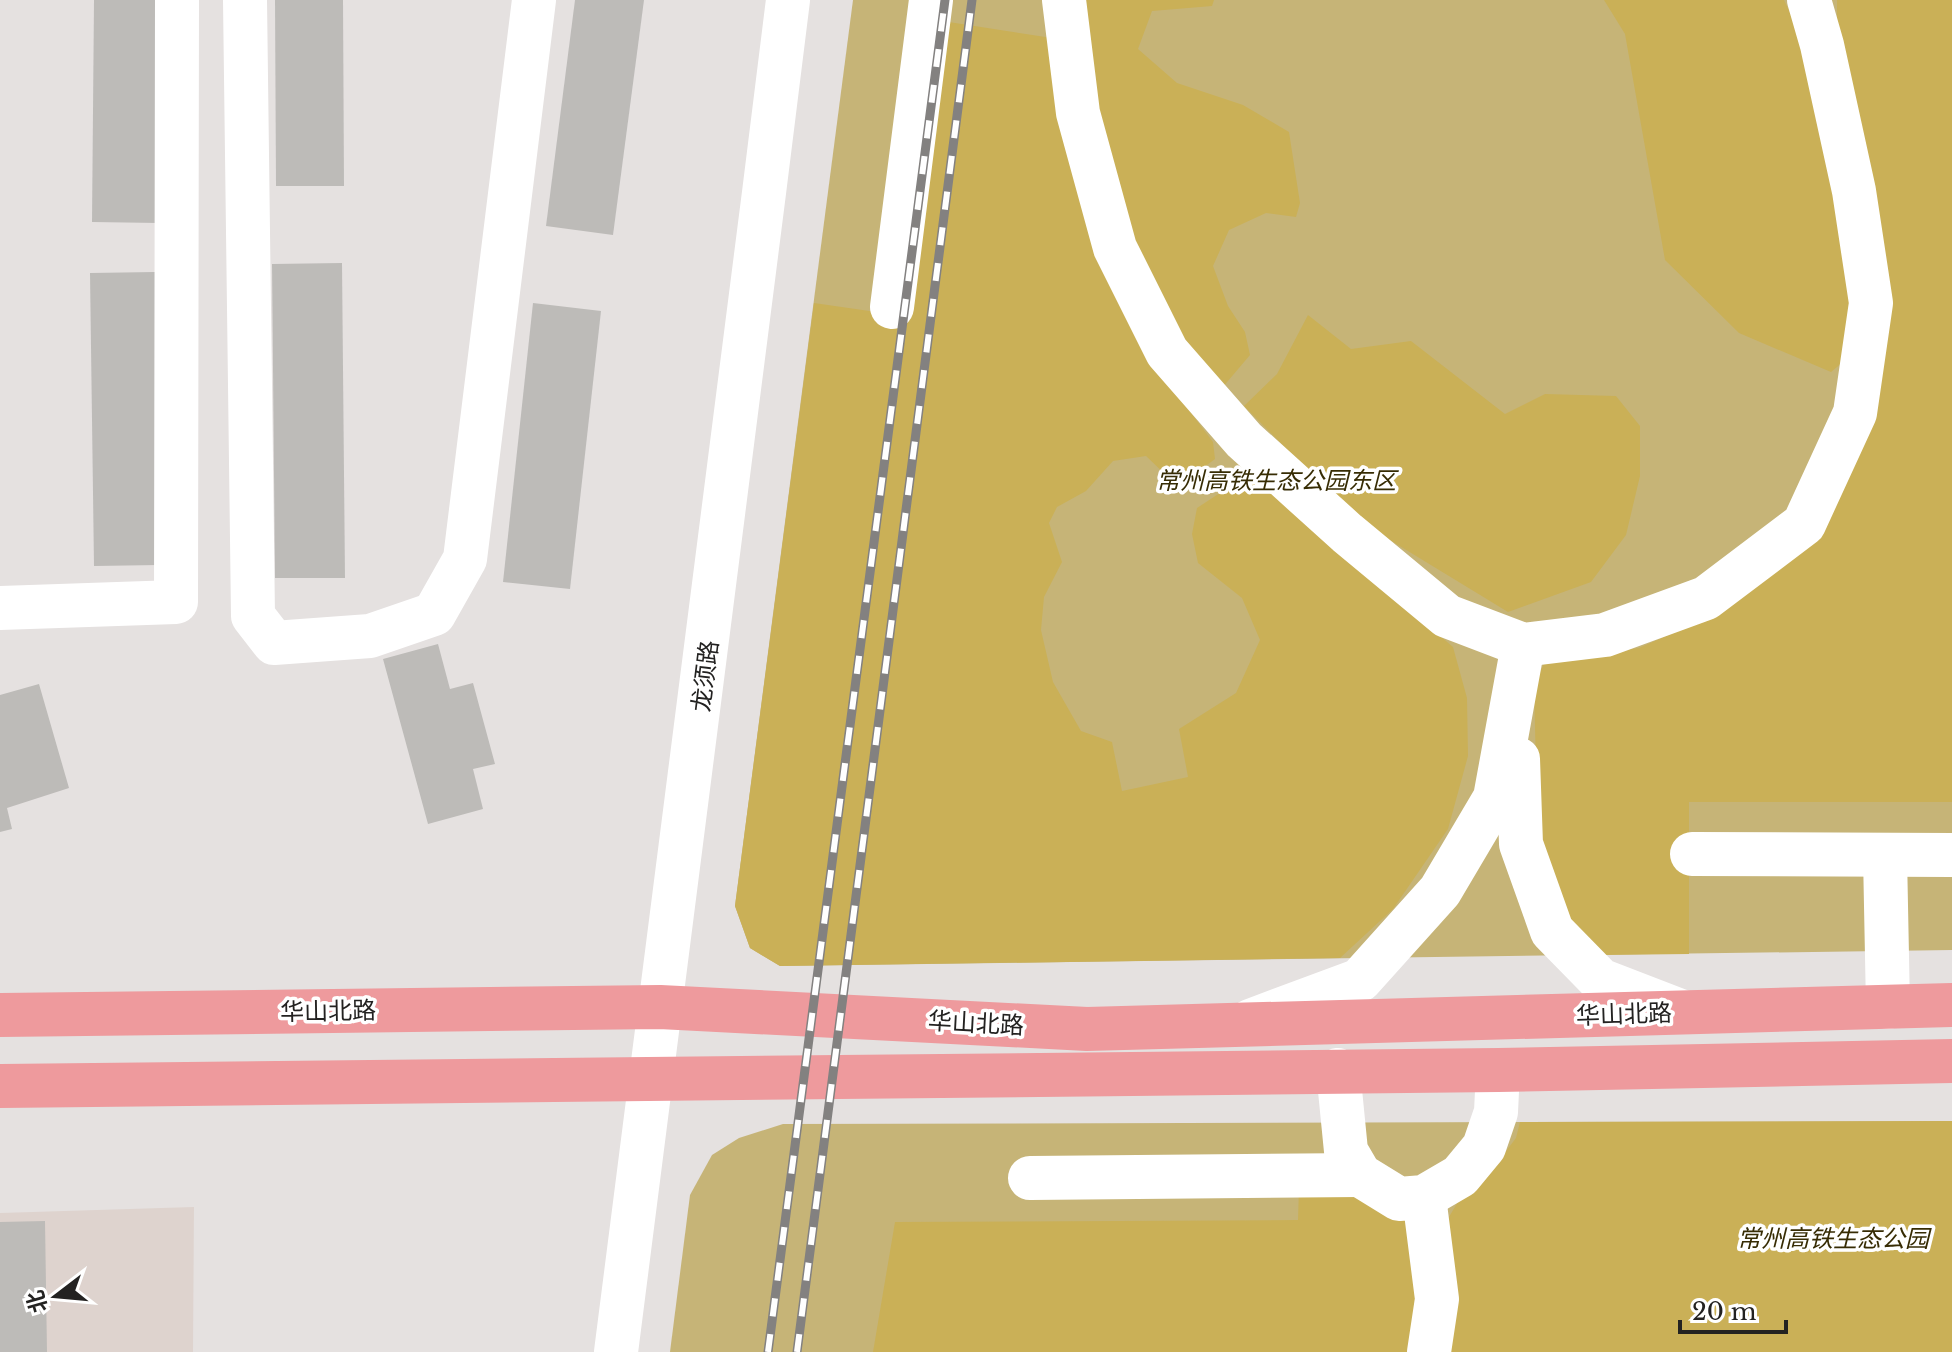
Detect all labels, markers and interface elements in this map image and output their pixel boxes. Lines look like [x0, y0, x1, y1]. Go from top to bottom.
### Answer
park label: 常州高铁生态公园东区 [1156, 466, 1399, 495]
street label: 龙须路 [686, 639, 724, 713]
street label: 华山北路 [280, 996, 376, 1026]
street label: 华山北路 [1576, 998, 1672, 1030]
street label: 华山北路 [927, 1006, 1025, 1040]
park label: 常州高铁生态公园 [1737, 1224, 1932, 1253]
north arrow [16, 1256, 96, 1336]
scale bar [1680, 1284, 1786, 1334]
text: 北 [21, 1287, 53, 1316]
text: 20 m [1692, 1297, 1757, 1326]

